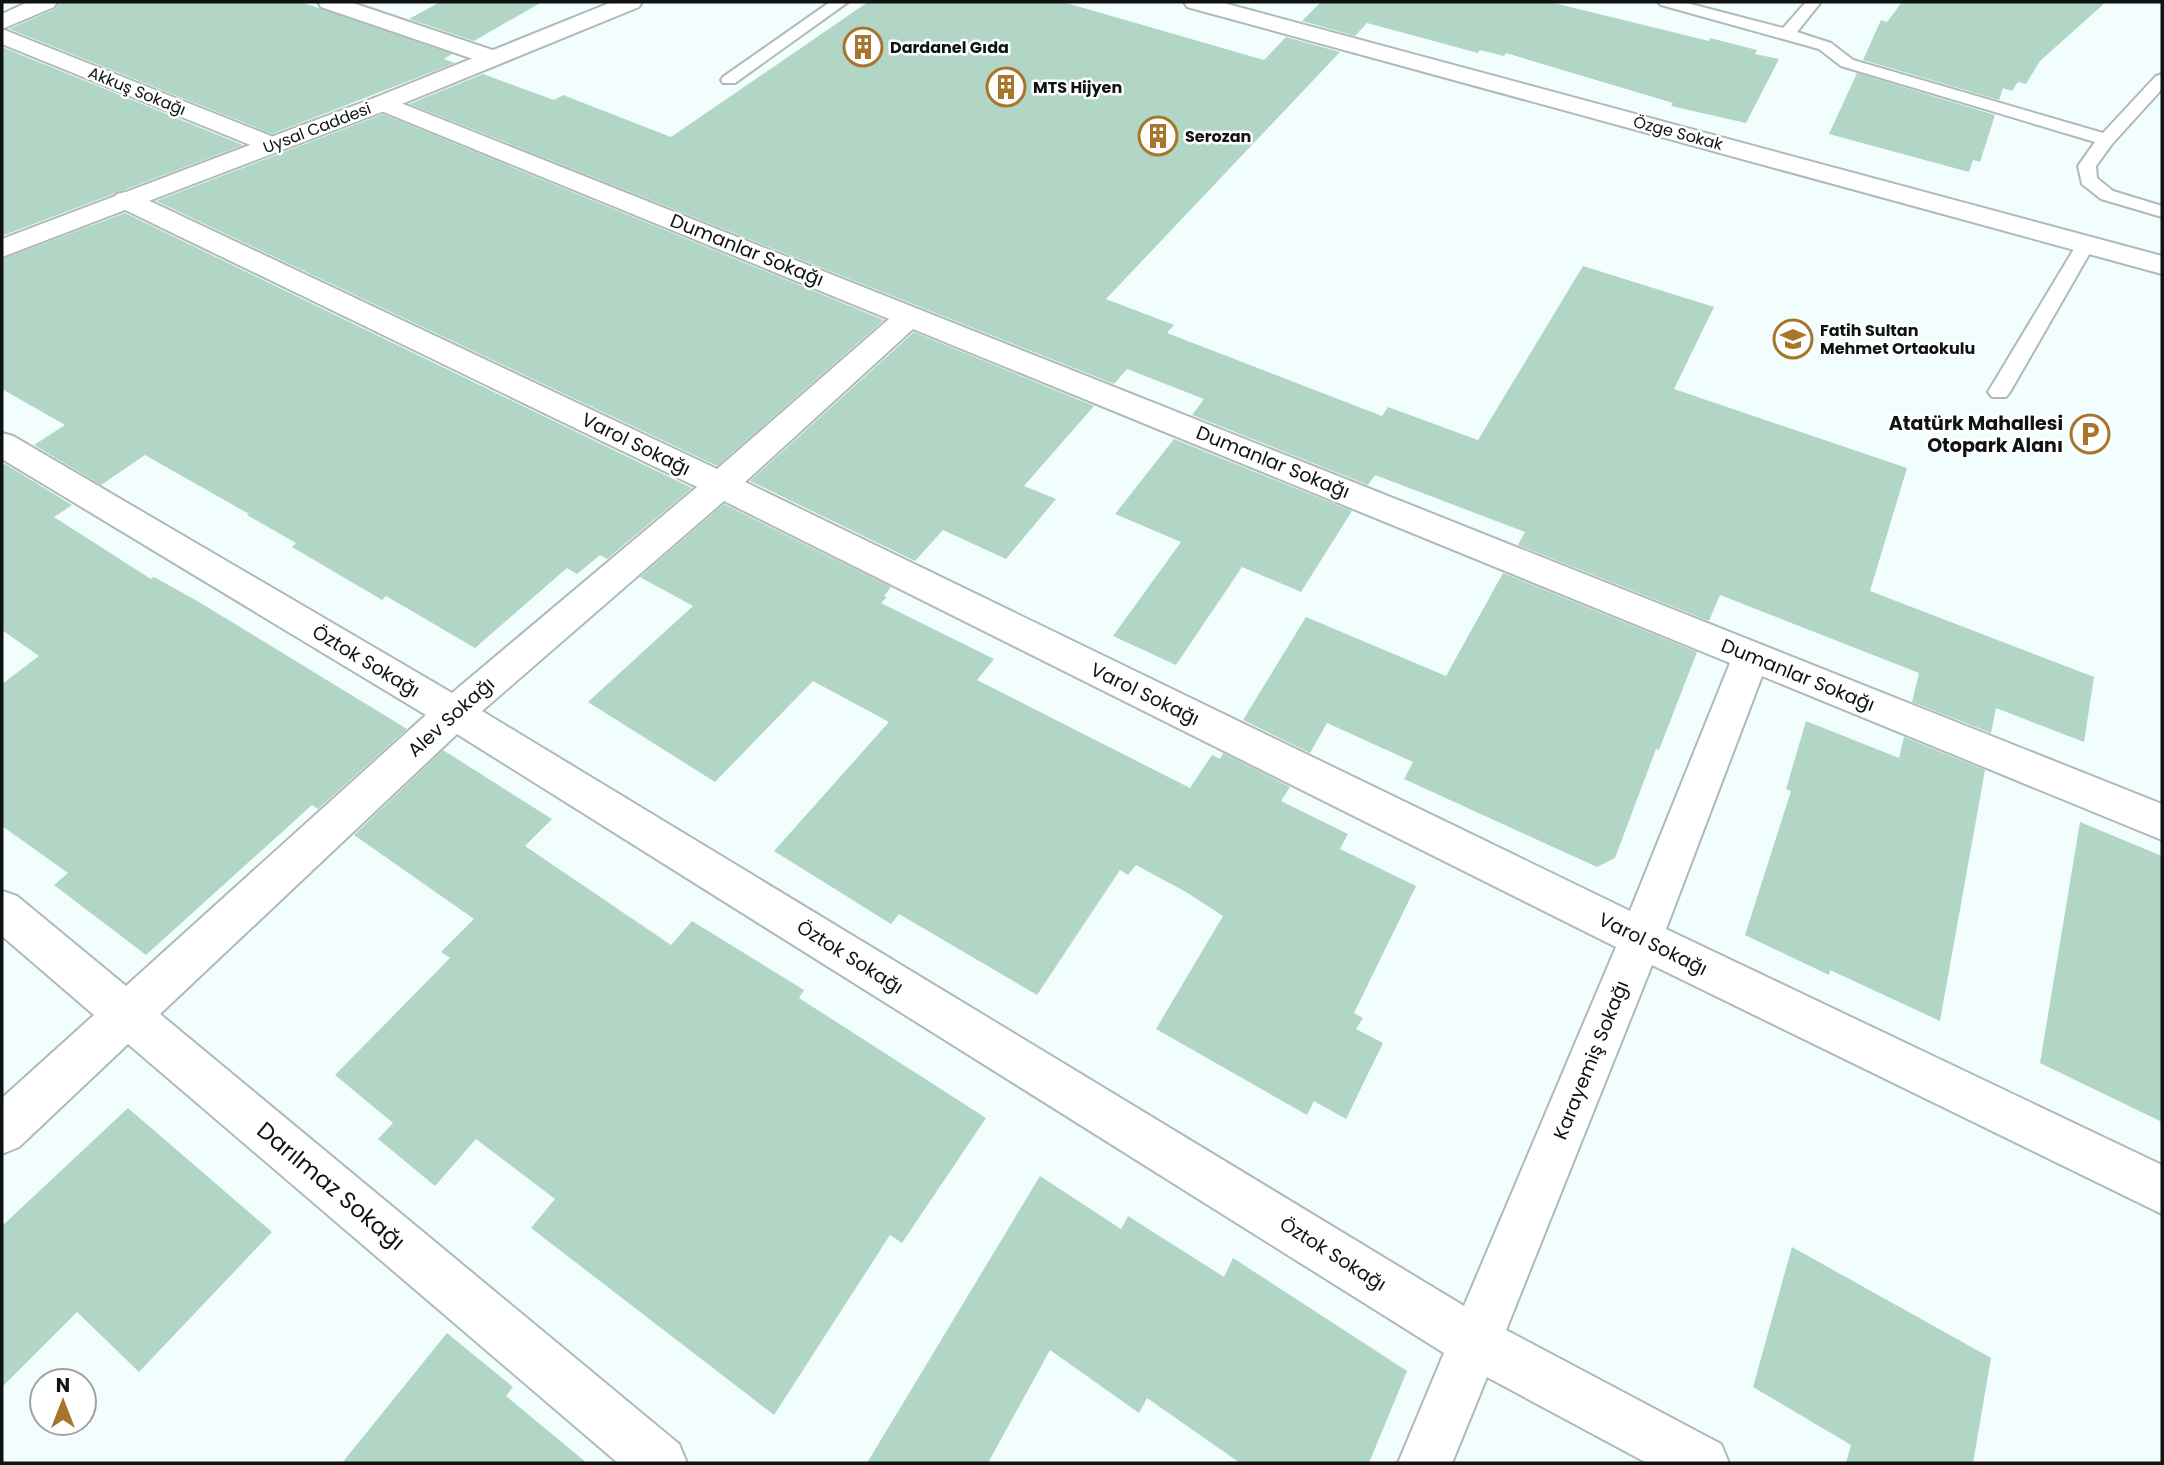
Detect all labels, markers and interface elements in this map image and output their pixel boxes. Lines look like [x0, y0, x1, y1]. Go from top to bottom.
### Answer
building icon: Dardanel Gıda [842, 26, 884, 68]
place label: Dardanel Gıda [890, 36, 1009, 59]
street label: Akkuş Sokağı [85, 61, 189, 121]
building icon: MTS Hijyen [985, 66, 1027, 108]
place label: MTS Hijyen [1033, 76, 1122, 99]
street label: Uysal Caddesi [260, 97, 374, 159]
street label: Özge Sokak [1631, 110, 1726, 156]
building icon: Serozan [1137, 115, 1179, 157]
place label: Serozan [1185, 125, 1251, 148]
street label: Dumanlar Sokağı [666, 207, 828, 293]
school or university icon: Fatih Sultan Mehmet Ortaokulu [1772, 318, 1814, 360]
place label: Fatih Sultan Mehmet Ortaokulu [1820, 319, 1975, 360]
street label: Varol Sokağı [577, 406, 695, 482]
place label: Atatürk Mahallesi Otopark Alanı [1889, 410, 2063, 459]
parking icon: Atatürk Mahallesi Otopark Alanı [2069, 413, 2111, 455]
street label: Dumanlar Sokağı [1192, 419, 1354, 505]
street label: Öztok Sokağı [307, 618, 425, 704]
street label: Dumanlar Sokağı [1717, 632, 1879, 718]
street label: Varol Sokağı [1086, 656, 1204, 732]
street label: Alev Sokağı [402, 671, 500, 763]
street label: Varol Sokağı [1594, 906, 1712, 982]
street label: Öztok Sokağı [792, 913, 908, 1001]
street label: Karayemiş Sokağı [1547, 976, 1635, 1144]
street label: Darılmaz Sokağı [250, 1114, 412, 1258]
street label: Öztok Sokağı [1275, 1210, 1391, 1298]
north arrow [28, 1367, 98, 1437]
text: N [56, 1372, 70, 1399]

